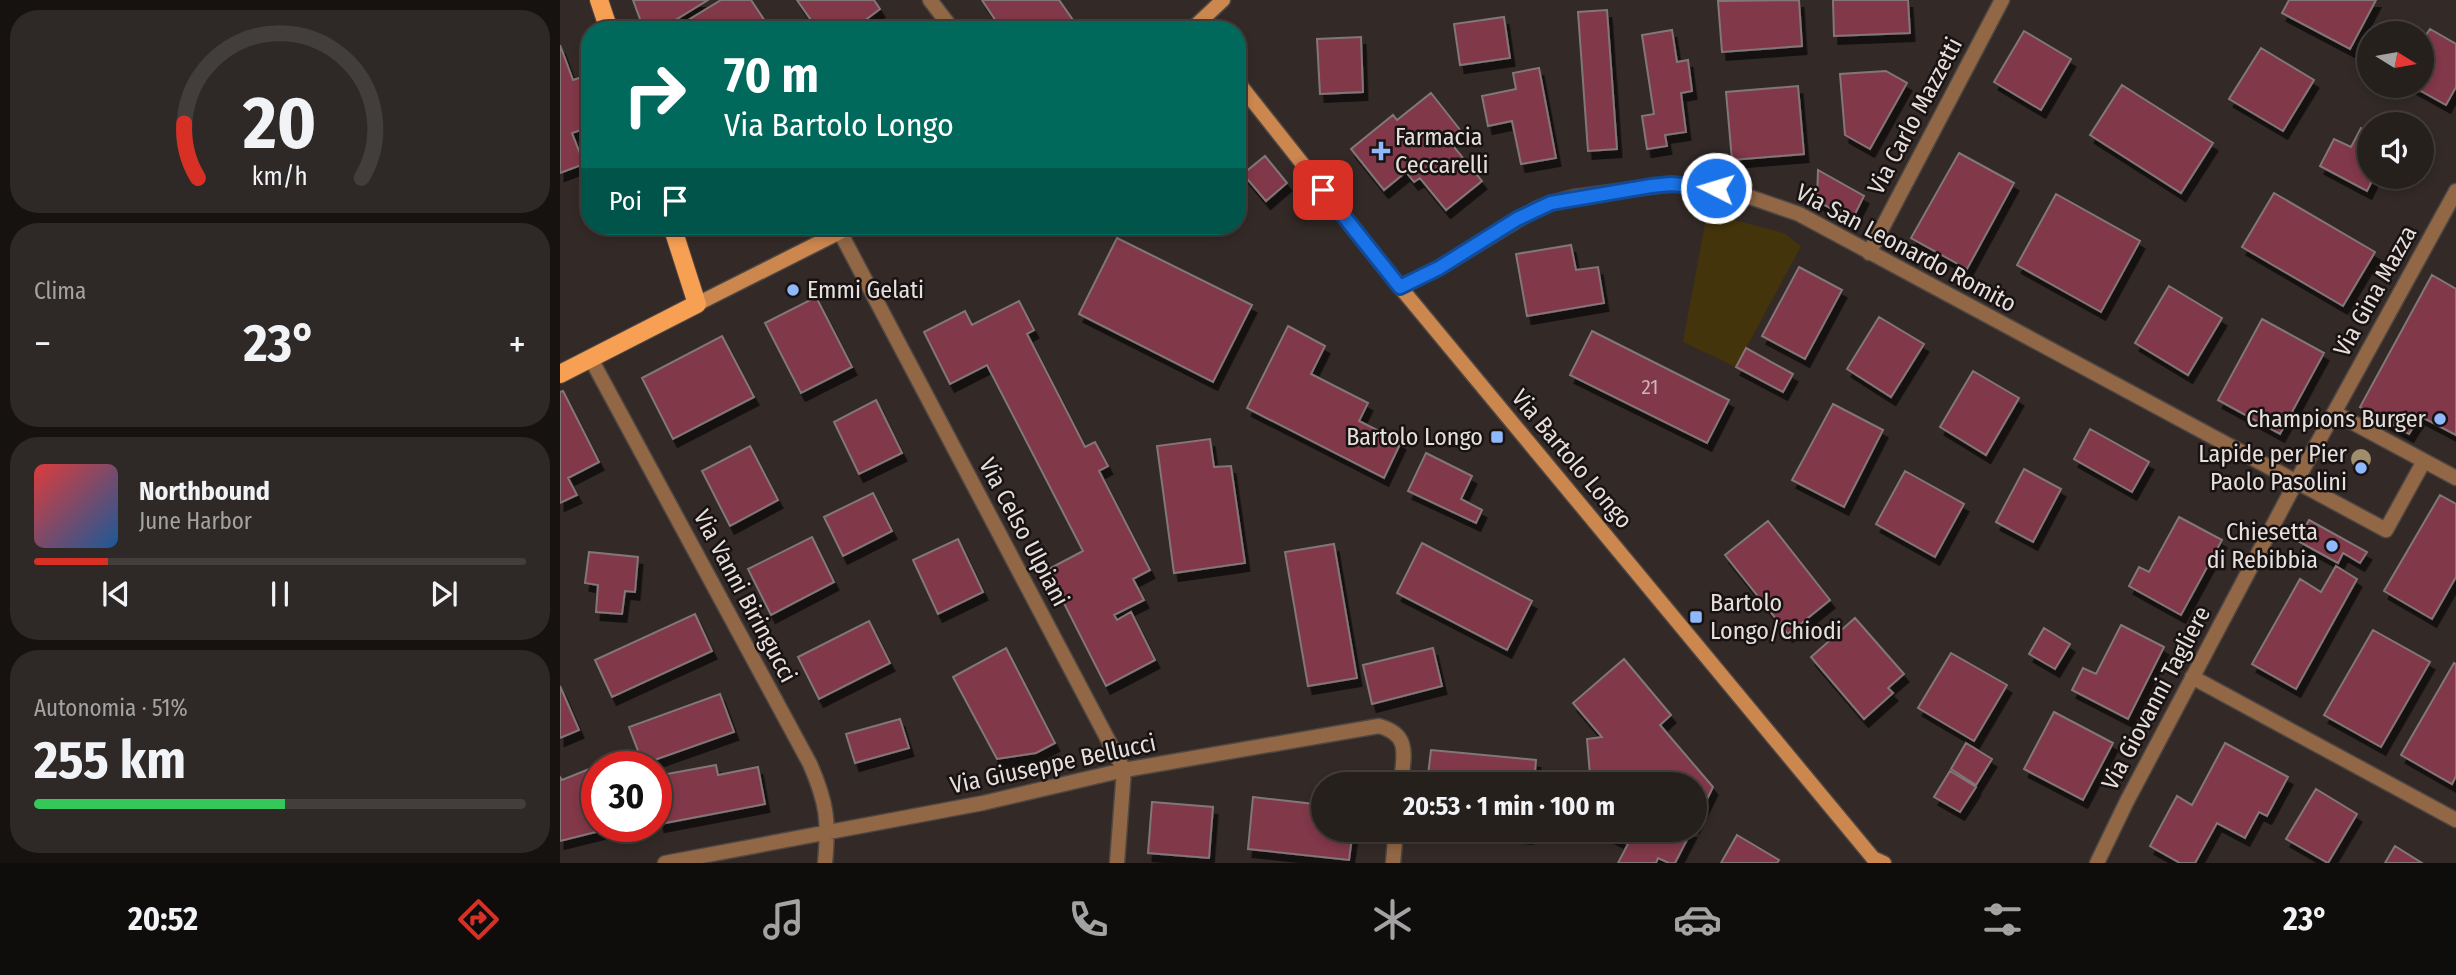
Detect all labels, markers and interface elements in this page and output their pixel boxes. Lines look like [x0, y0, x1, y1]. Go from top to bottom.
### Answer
north arrow [2357, 21, 2434, 98]
map controls [2357, 21, 2434, 189]
street label: Via Carlo Mazzetti [1862, 33, 1968, 199]
text: 70 m [724, 46, 819, 105]
icon: right [609, 49, 700, 140]
text: 20 [242, 80, 317, 167]
text: Via Bartolo Longo [724, 106, 954, 144]
button: sound [2357, 112, 2434, 189]
place label: Farmacia Ceccarelli [1395, 123, 1488, 179]
marker: Farmacia Ceccarelli [1373, 143, 1389, 159]
position arrow [1679, 151, 1753, 225]
pin [1293, 160, 1353, 220]
text: km/h [252, 161, 308, 191]
icon: arrive [1304, 171, 1342, 209]
street label: Via San Leonardo Romito [1791, 178, 2021, 318]
icon: arrive [656, 182, 694, 220]
text: Poi [609, 186, 642, 217]
street label: Via Gina Mazza [2328, 221, 2422, 361]
place label: Emmi Gelati [807, 276, 924, 304]
text: Clima [34, 277, 86, 305]
marker: Emmi Gelati [785, 282, 801, 298]
text: 23° [243, 312, 316, 375]
text: − [34, 321, 51, 367]
text: + [509, 321, 526, 367]
house number: 21 [1642, 374, 1659, 400]
street label: Via Bartolo Longo [1506, 384, 1638, 534]
place label: Champions Burger [2246, 405, 2427, 433]
marker: Champions Burger [2432, 411, 2448, 427]
place label: Bartolo Longo [1346, 423, 1483, 451]
marker: Bartolo Longo [1489, 429, 1505, 445]
place label: Lapide per Pier Paolo Pasolini [2198, 440, 2348, 496]
street label: Via Celso Ulpiani [973, 453, 1075, 611]
marker: Lapide per Pier Paolo Pasolini [2353, 460, 2369, 476]
text: Northbound [139, 476, 270, 507]
street label: Via Vanni Biringucci [688, 505, 802, 687]
text: June Harbor [139, 507, 252, 535]
place label: Chiesetta di Rebibbia [2207, 518, 2318, 574]
marker: Chiesetta di Rebibbia [2324, 538, 2340, 554]
icon: previous [97, 575, 135, 613]
icon: pause [261, 575, 299, 613]
icon: next [425, 575, 463, 613]
place label: Bartolo Longo/Chiodi [1710, 589, 1842, 645]
street label: Via Giovanni Tagliere [2096, 602, 2216, 794]
marker: Bartolo Longo/Chiodi [1688, 609, 1704, 625]
text: Autonomia · 51% [34, 694, 188, 722]
text: 255 km [34, 729, 186, 792]
street label: Via Giuseppe Bellucci [948, 729, 1158, 799]
speed limit sign: 30 [581, 751, 672, 842]
text: 20:53 · 1 min · 100 m [1403, 791, 1615, 822]
icon: directions [454, 895, 503, 944]
icon: music [759, 895, 808, 944]
icon: phone [1064, 895, 1113, 944]
icon: climate [1368, 895, 1417, 944]
icon: car [1673, 895, 1722, 944]
icon: filters [1978, 895, 2027, 944]
text: 20:52 [128, 900, 198, 938]
text: 23° [2283, 900, 2328, 938]

